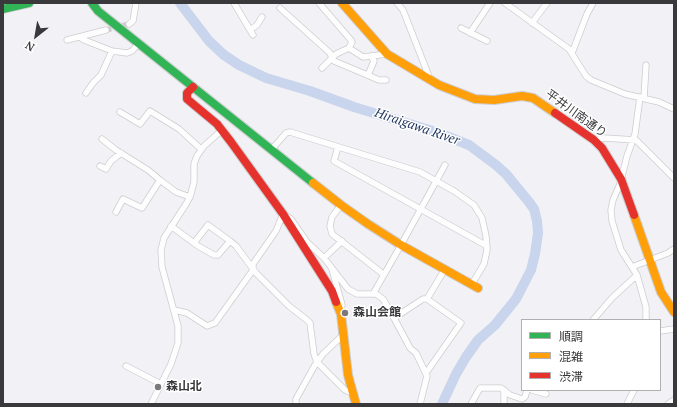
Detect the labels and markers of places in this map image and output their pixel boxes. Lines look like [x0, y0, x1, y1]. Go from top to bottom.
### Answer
place label: 森山会館 [353, 306, 401, 320]
marker: 森山会館 [340, 308, 350, 318]
place label: 森山北 [166, 380, 202, 394]
marker: 森山北 [153, 382, 163, 392]

